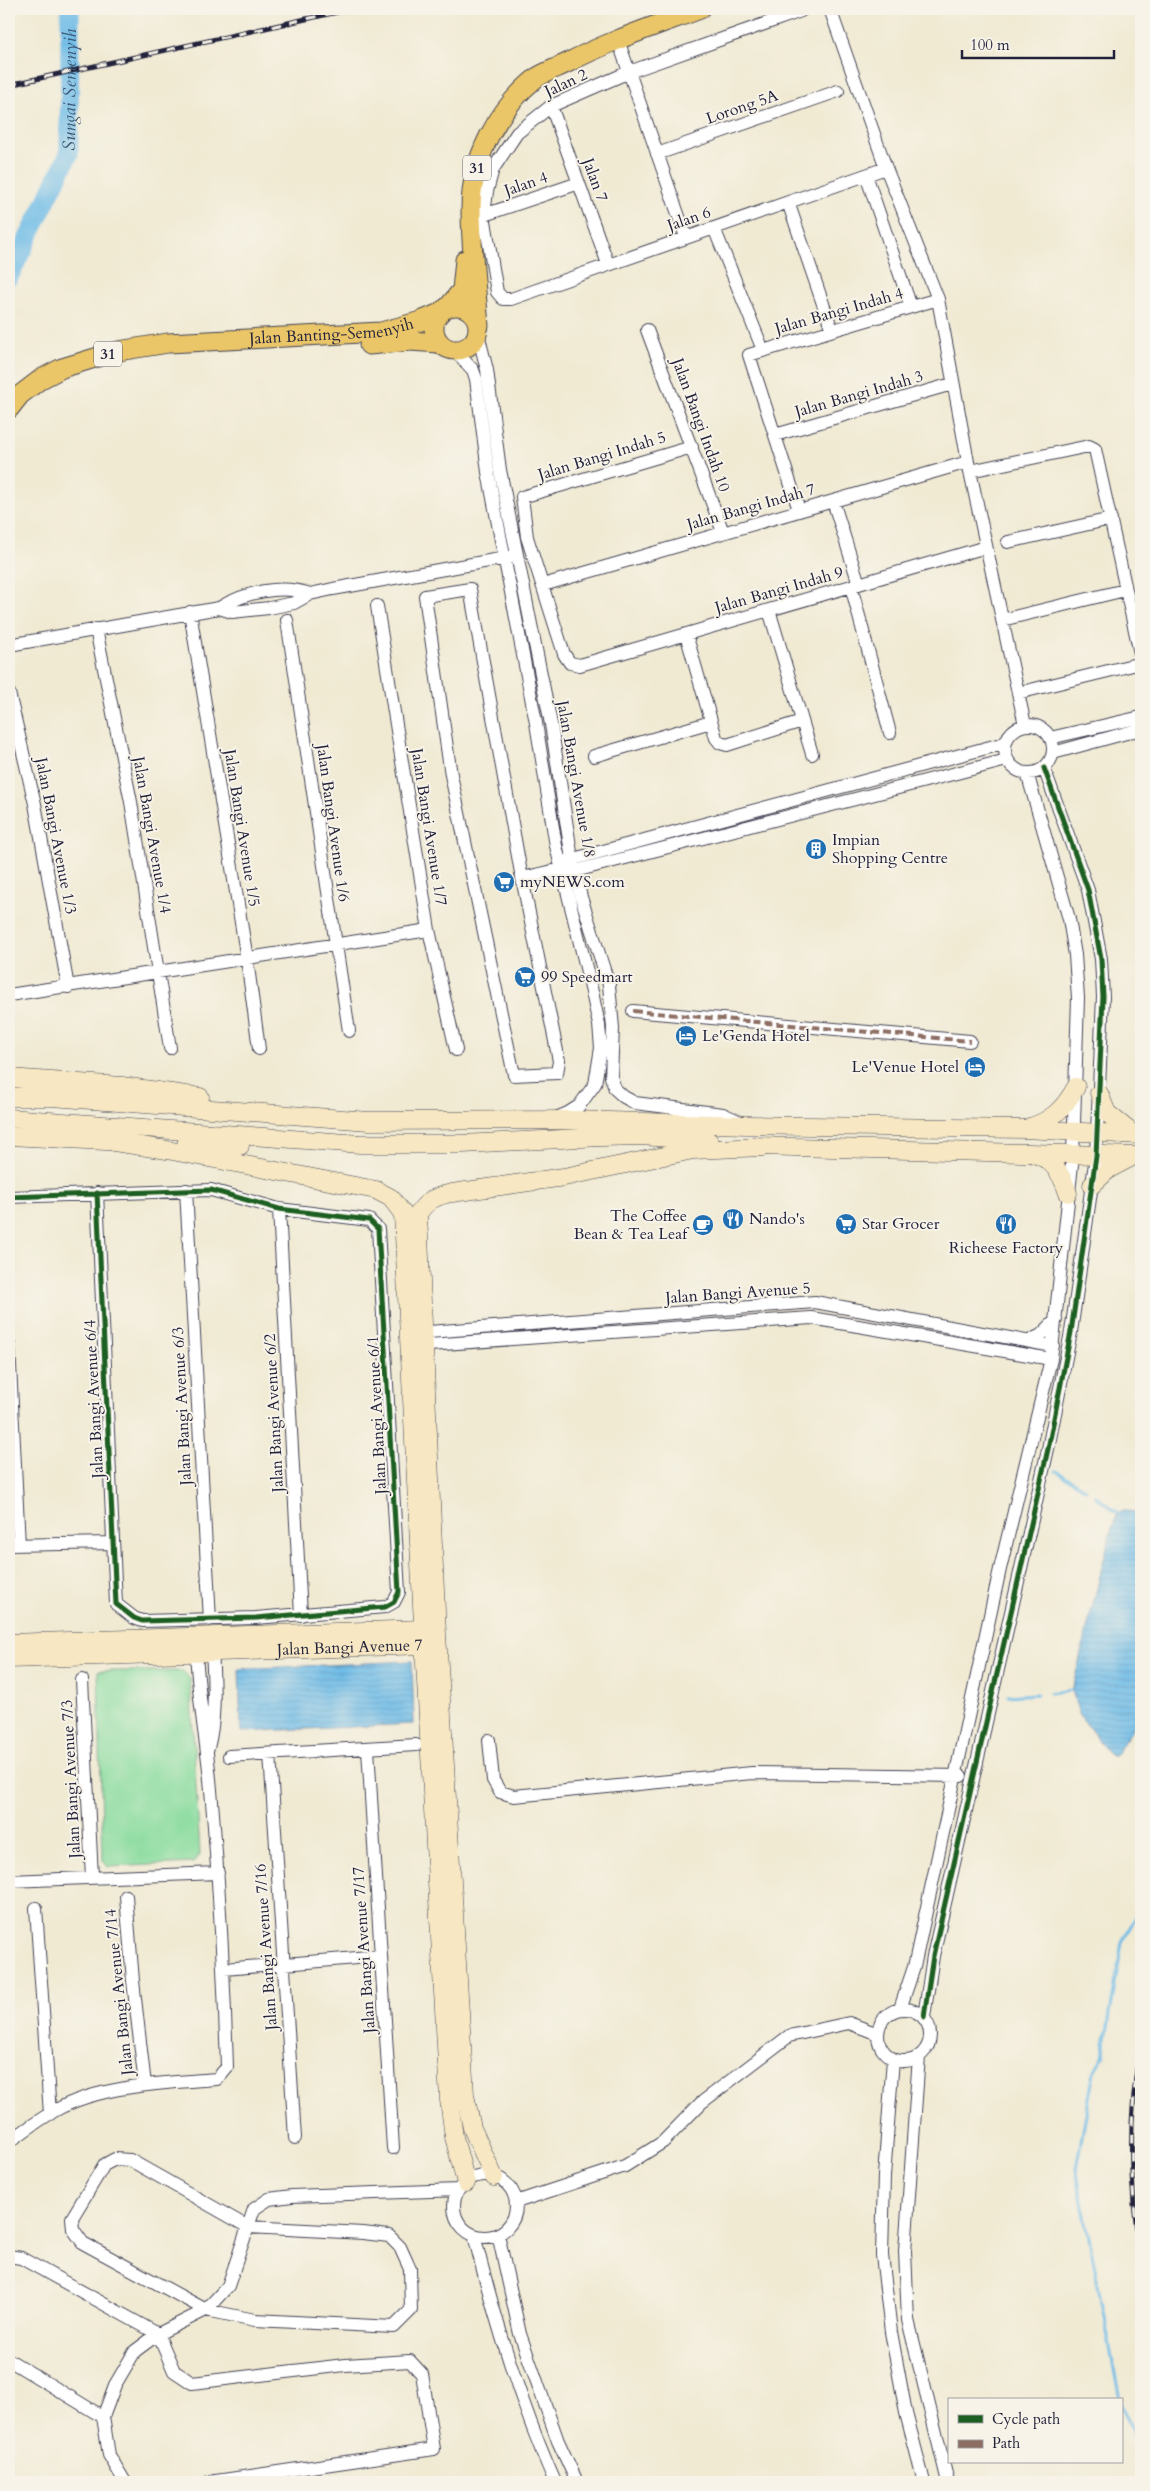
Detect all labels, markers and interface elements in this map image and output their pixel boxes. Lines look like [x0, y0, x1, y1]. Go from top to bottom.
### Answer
water label: Sungai Semenyih [57, 28, 82, 151]
scale bar [962, 28, 1115, 60]
text: 100 m [970, 35, 1010, 55]
street label: Jalan 2 [539, 64, 591, 103]
street label: Lorong 5A [703, 84, 782, 130]
street label: Jalan 7 [576, 153, 613, 205]
road number: 31 [463, 156, 491, 180]
street label: Jalan 4 [499, 166, 551, 202]
street label: Jalan 6 [662, 201, 714, 237]
street label: Jalan Bangi Indah 4 [770, 282, 906, 340]
street label: Jalan Banting-Semenyih [247, 313, 416, 350]
road number: 31 [94, 342, 122, 366]
street label: Jalan Bangi Indah 10 [666, 353, 735, 495]
street label: Jalan Bangi Indah 3 [790, 365, 926, 423]
street label: Jalan Bangi Indah 5 [533, 426, 669, 486]
street label: Jalan Bangi Indah 7 [682, 478, 818, 536]
street label: Jalan Bangi Indah 9 [710, 561, 846, 619]
street label: Jalan Bangi Avenue 1/8 [551, 697, 601, 859]
street label: Jalan Bangi Avenue 1/6 [311, 741, 355, 903]
street label: Jalan Bangi Avenue 1/7 [405, 745, 452, 907]
street label: Jalan Bangi Avenue 1/5 [218, 746, 265, 908]
street label: Jalan Bangi Avenue 1/4 [127, 753, 177, 915]
street label: Jalan Bangi Avenue 1/3 [30, 754, 82, 916]
place label: Impian Shopping Centre [832, 829, 948, 869]
building icon: Impian Shopping Centre [804, 837, 828, 861]
supermarket icon: myNEWS.com [492, 870, 516, 894]
place label: myNEWS.com [520, 871, 625, 893]
supermarket icon: 99 Speedmart [513, 965, 537, 989]
place label: 99 Speedmart [541, 966, 633, 988]
hotel icon: Le'Genda Hotel [674, 1024, 698, 1048]
place label: Le'Genda Hotel [702, 1025, 810, 1047]
hotel icon: Le'Venue Hotel [963, 1055, 987, 1079]
place label: Le'Venue Hotel [852, 1056, 959, 1078]
place label: The Coffee Bean & Tea Leaf [573, 1205, 690, 1245]
restaurant icon: Nando's [721, 1207, 745, 1231]
place label: Nando's [749, 1208, 805, 1230]
supermarket icon: Star Grocer [834, 1212, 858, 1236]
restaurant icon: Richeese Factory [994, 1212, 1018, 1236]
cafe icon: The Coffee Bean & Tea Leaf [691, 1213, 715, 1237]
place label: Star Grocer [862, 1213, 940, 1235]
place label: Richeese Factory [949, 1237, 1064, 1259]
street label: Jalan Bangi Avenue 5 [663, 1277, 811, 1309]
street label: Jalan Bangi Avenue 6/4 [79, 1319, 109, 1481]
street label: Jalan Bangi Avenue 6/3 [167, 1326, 197, 1488]
street label: Jalan Bangi Avenue 6/2 [259, 1333, 289, 1495]
street label: Jalan Bangi Avenue 6/1 [362, 1335, 392, 1497]
street label: Jalan Bangi Avenue 7 [275, 1634, 423, 1661]
street label: Jalan Bangi Avenue 7/3 [56, 1699, 86, 1861]
street label: Jalan Bangi Avenue 7/16 [249, 1863, 283, 2033]
street label: Jalan Bangi Avenue 7/17 [347, 1866, 381, 2036]
street label: Jalan Bangi Avenue 7/14 [99, 1908, 139, 2078]
legend [948, 2398, 1122, 2464]
text: Cycle path [992, 2409, 1061, 2429]
text: Path [992, 2433, 1021, 2453]

